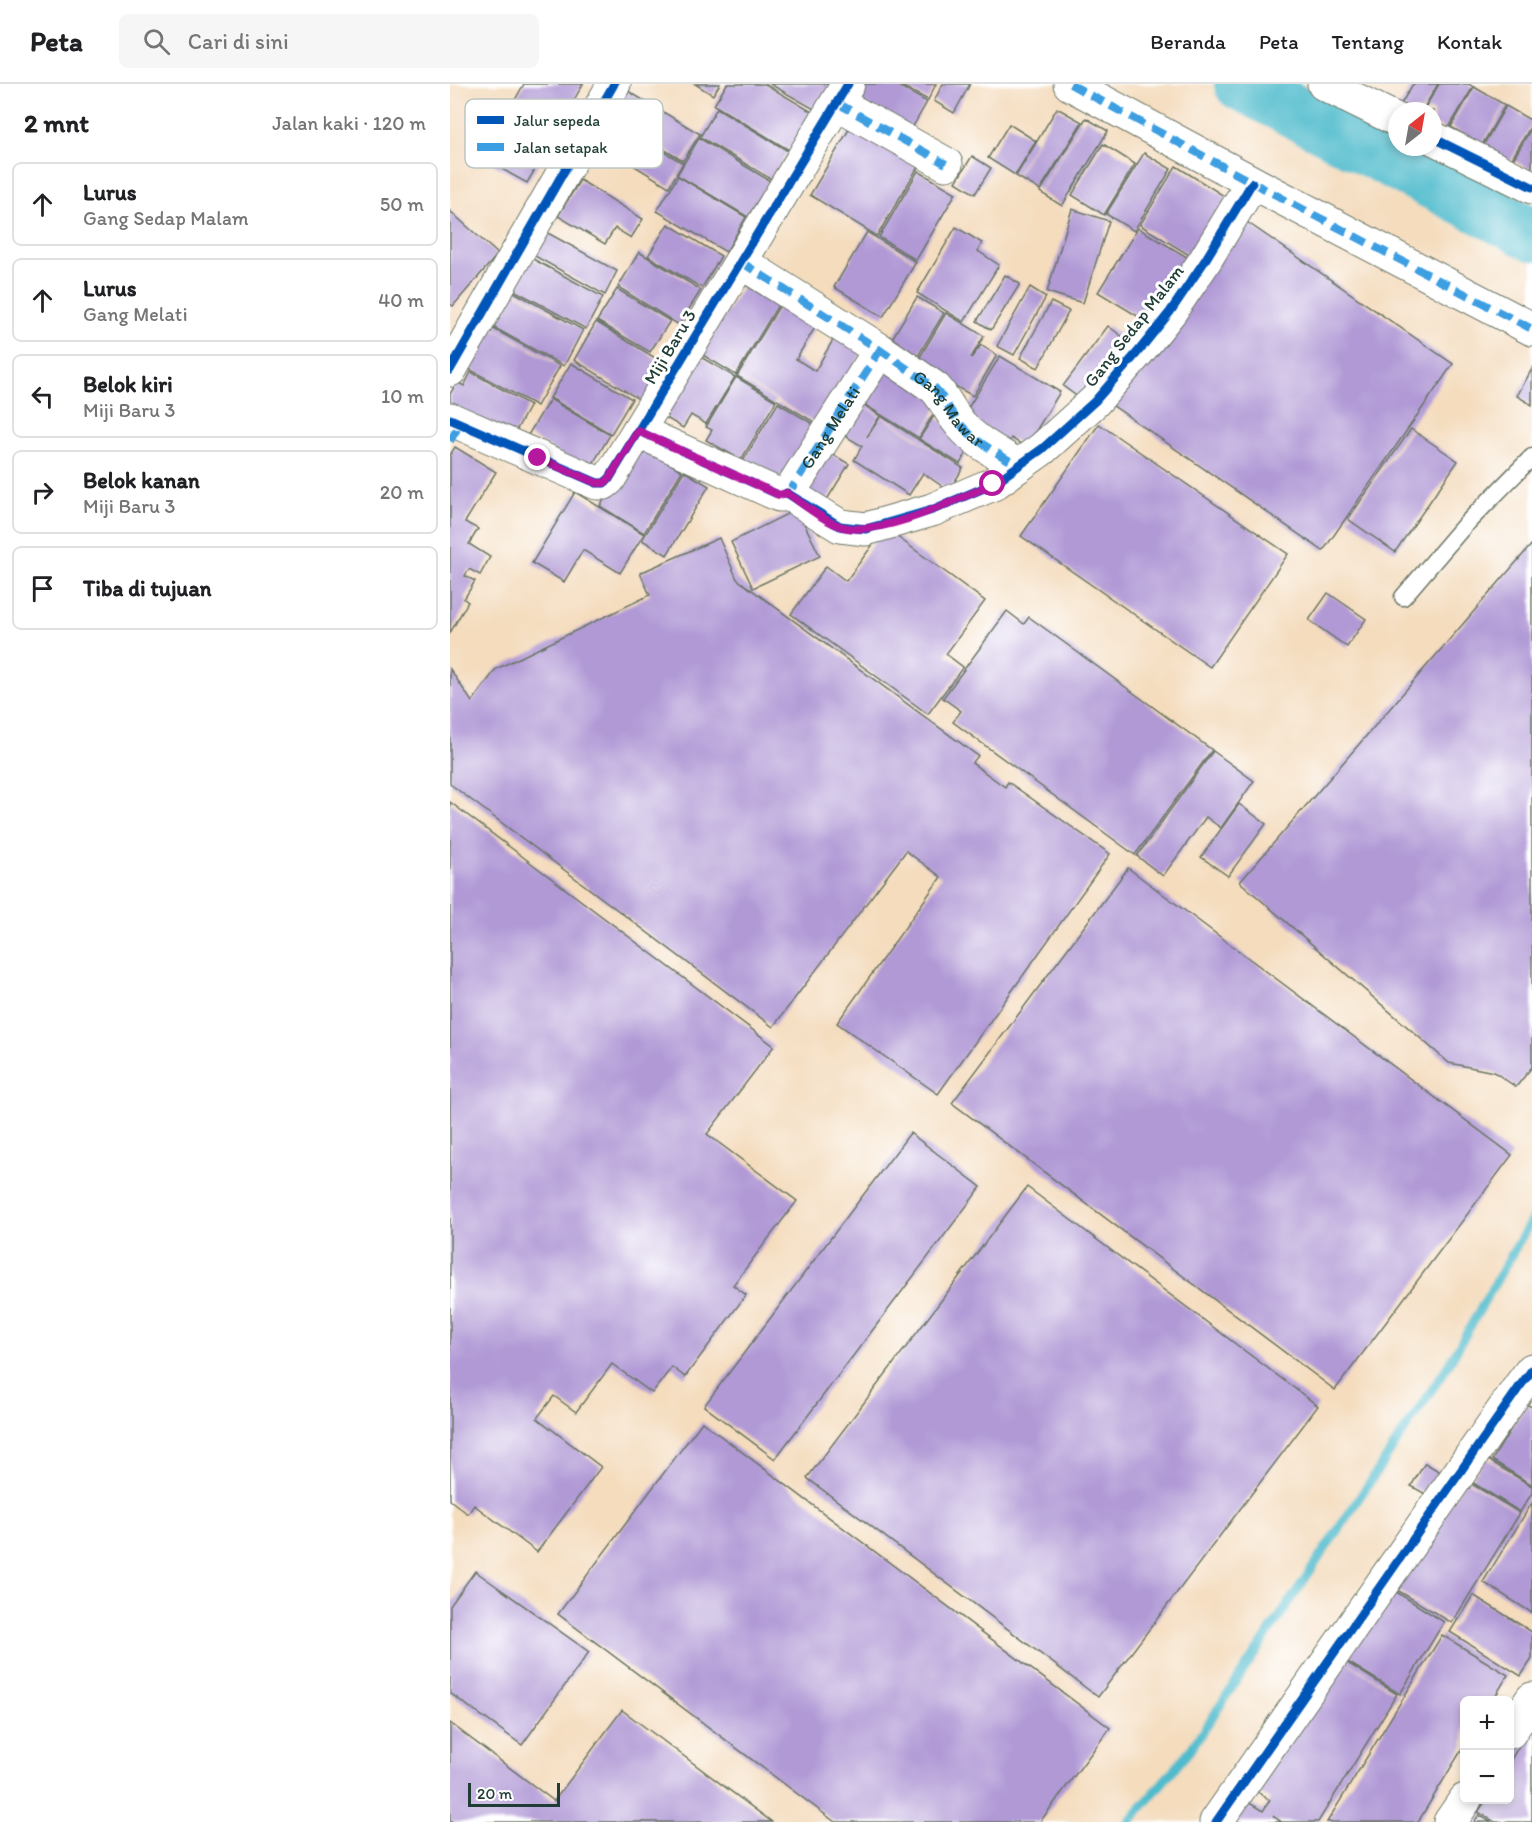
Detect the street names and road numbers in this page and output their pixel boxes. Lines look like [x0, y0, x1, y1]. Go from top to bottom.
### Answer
street label: Gang Sedap Malam [1079, 260, 1189, 392]
street label: Miji Baru 3 [639, 306, 701, 388]
street label: Gang Mawar [909, 365, 989, 453]
street label: Gang Melati [796, 382, 865, 473]

